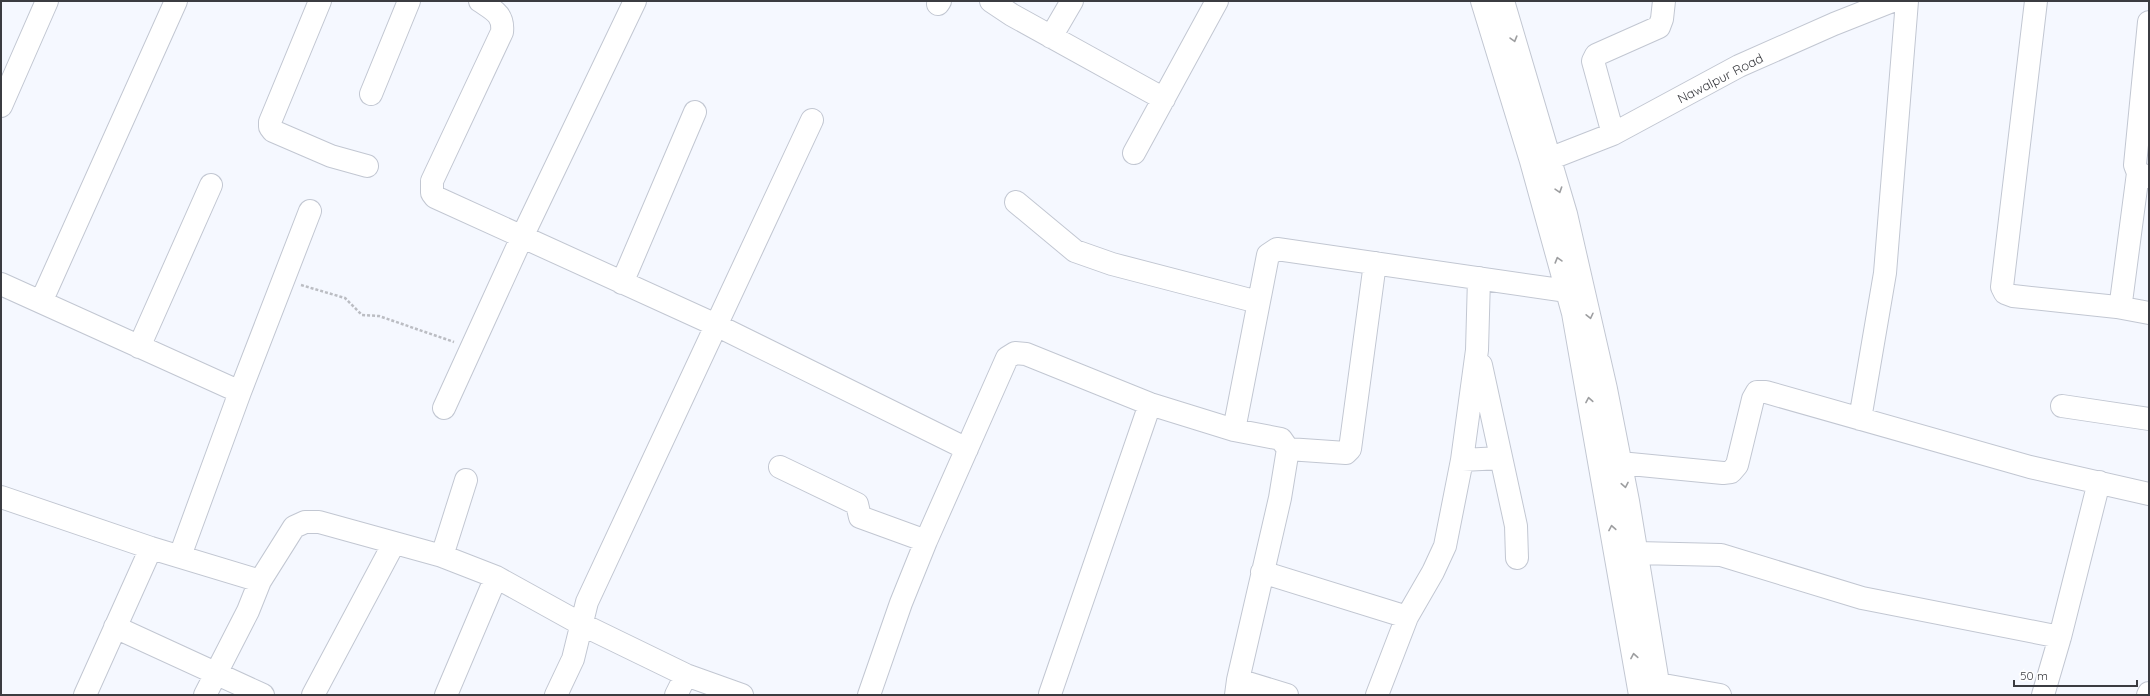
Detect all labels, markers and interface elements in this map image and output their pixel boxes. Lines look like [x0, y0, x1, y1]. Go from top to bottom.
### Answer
one-way arrow [1509, 35, 1518, 42]
street label: Nawalpur Road [1674, 50, 1766, 106]
one-way arrow [1554, 186, 1563, 193]
one-way arrow [1554, 257, 1563, 264]
one-way arrow [1585, 313, 1593, 319]
one-way arrow [1585, 397, 1594, 403]
one-way arrow [1620, 481, 1628, 488]
one-way arrow [1608, 525, 1617, 531]
one-way arrow [1630, 653, 1639, 660]
scale bar [2014, 662, 2137, 688]
text: 50 m [2020, 668, 2048, 683]

